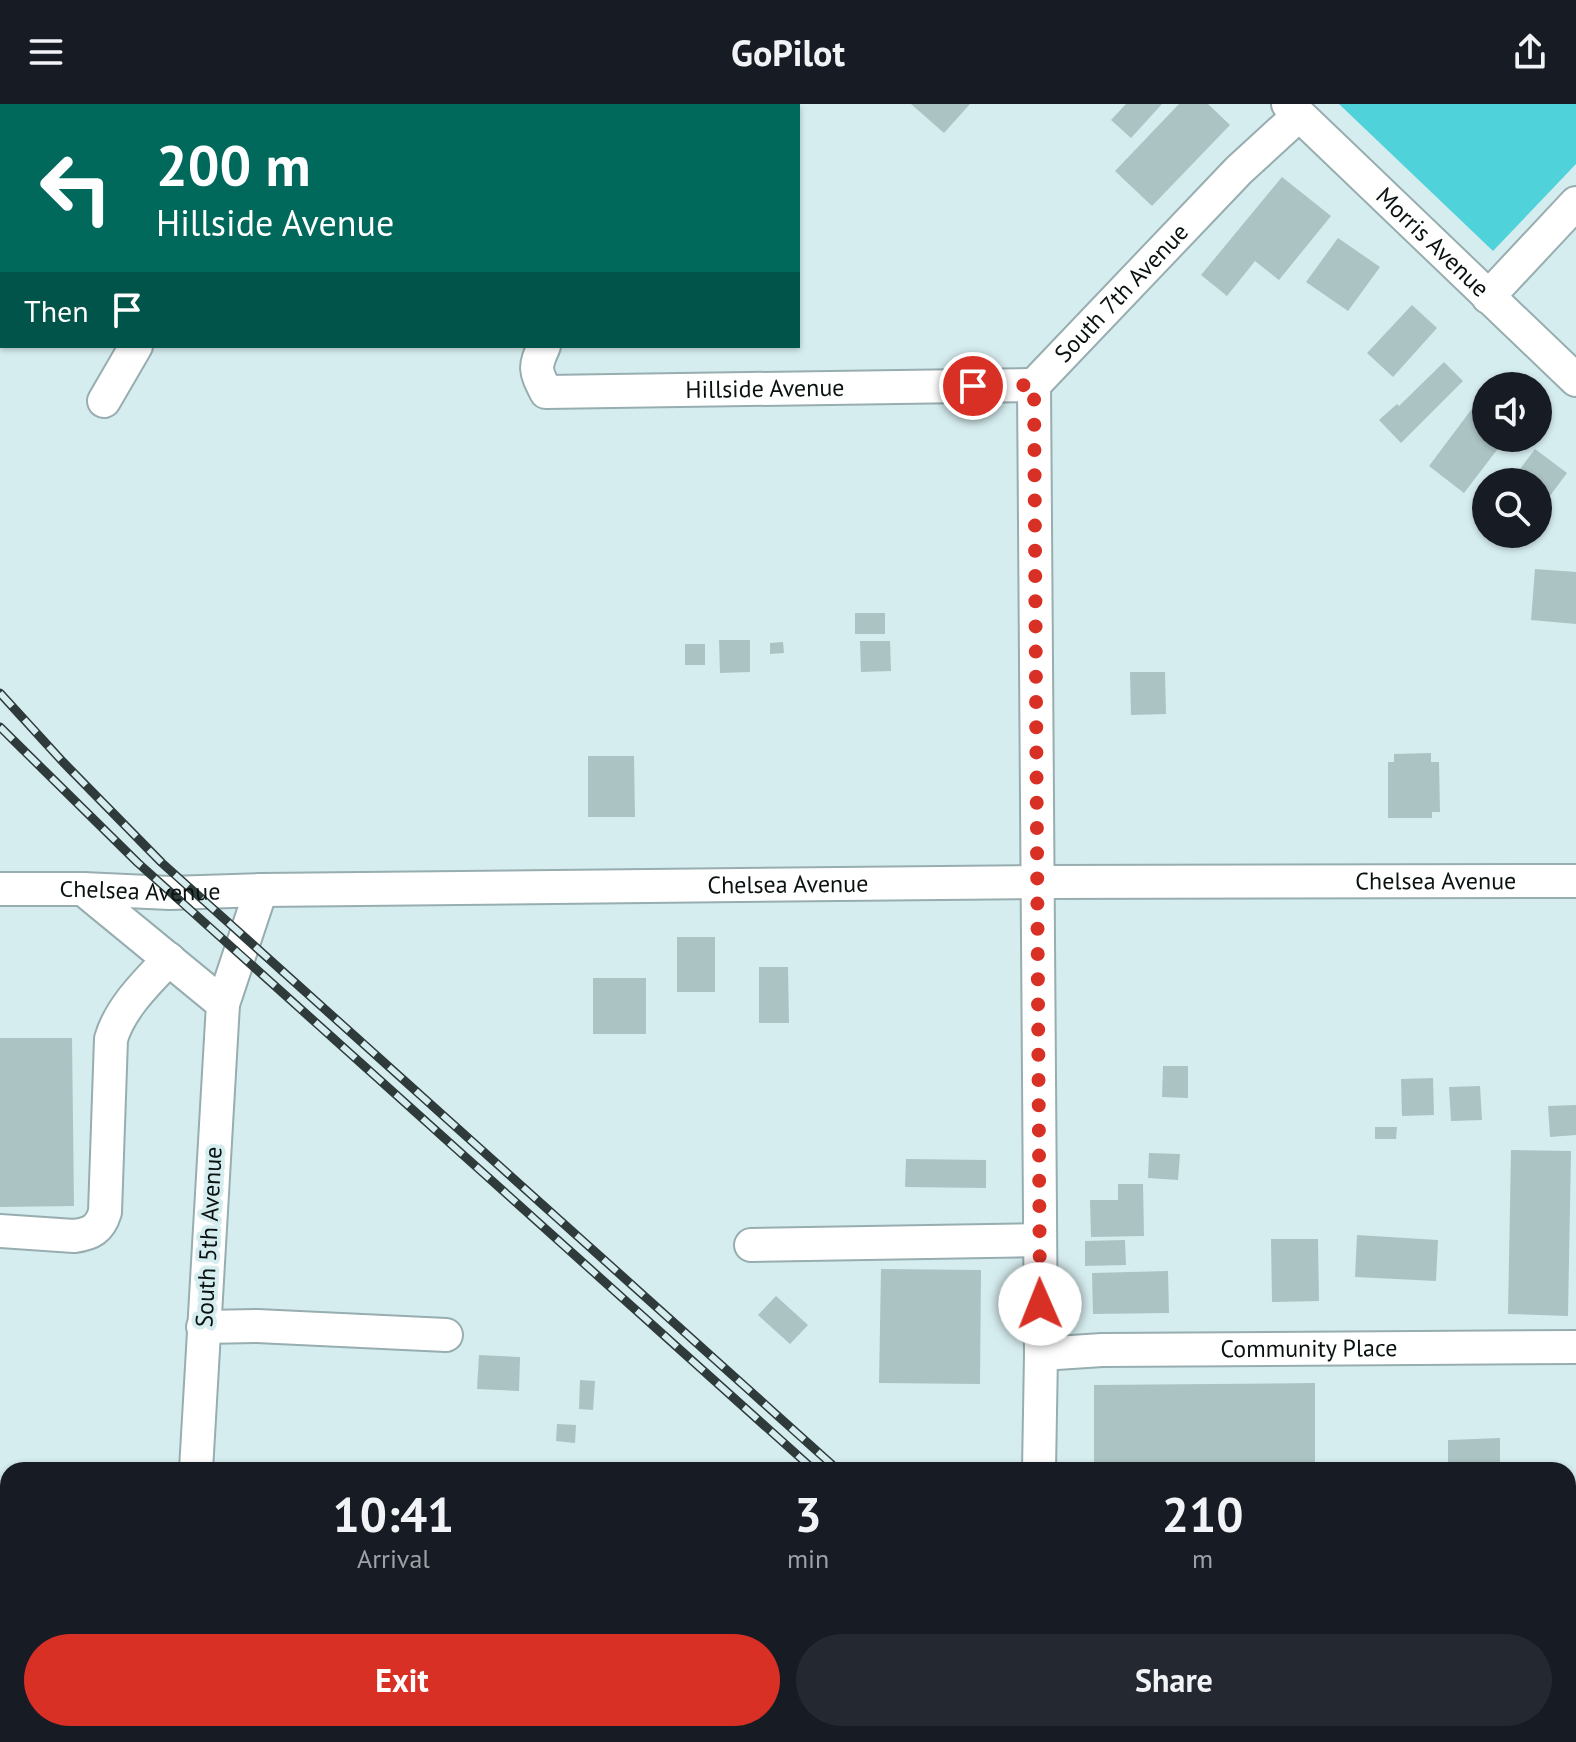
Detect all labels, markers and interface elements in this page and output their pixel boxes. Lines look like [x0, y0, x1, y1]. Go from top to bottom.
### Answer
text: GoPilot [731, 29, 845, 76]
icon: menu [24, 30, 68, 74]
icon: share [1508, 30, 1552, 74]
text: 200 m [156, 129, 311, 201]
icon: left [24, 136, 128, 240]
street label: Morris Avenue [1370, 181, 1496, 304]
text: Hillside Avenue [156, 199, 394, 246]
street label: South 7th Avenue [1048, 217, 1195, 369]
icon: arrive [105, 288, 149, 332]
text: Then [24, 291, 89, 330]
pin [939, 352, 1007, 420]
icon: arrive [951, 364, 995, 408]
street label: Hillside Avenue [685, 372, 845, 405]
map controls [1472, 372, 1552, 548]
button: sound [1472, 372, 1552, 452]
button: search [1472, 468, 1552, 548]
street label: Chelsea Avenue [1355, 865, 1516, 896]
street label: Chelsea Avenue [707, 868, 868, 900]
street label: Chelsea Avenue [60, 873, 221, 908]
street label: South 5th Avenue [188, 1146, 229, 1328]
position arrow [998, 1262, 1082, 1346]
street label: Community Place [1220, 1332, 1397, 1364]
text: 10:41 [333, 1483, 454, 1545]
text: 3 [794, 1483, 822, 1545]
text: 210 [1162, 1483, 1243, 1545]
text: Arrival [357, 1542, 430, 1575]
text: min [787, 1542, 829, 1575]
text: m [1192, 1542, 1213, 1575]
button: Exit [24, 1634, 780, 1726]
button: Share [796, 1634, 1552, 1726]

